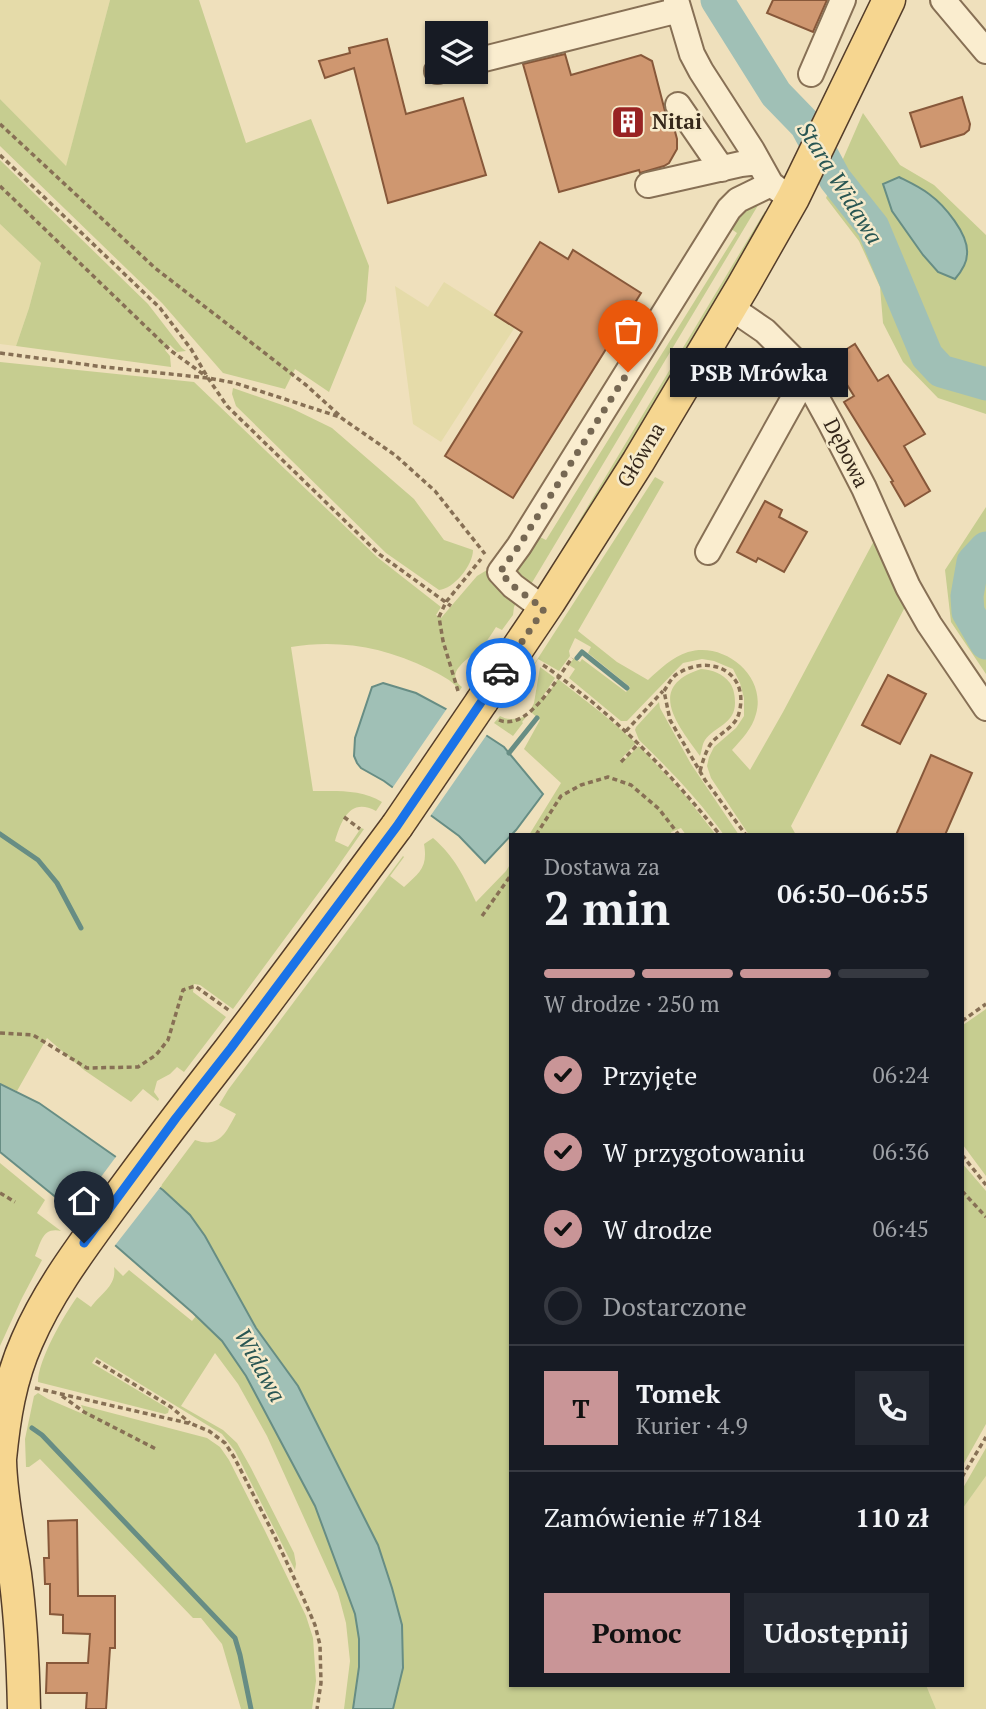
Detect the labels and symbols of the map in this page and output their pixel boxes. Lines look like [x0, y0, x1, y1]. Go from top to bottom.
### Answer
building icon: Nitai [609, 103, 647, 141]
place label: Nitai [652, 107, 702, 135]
water label: Stara Widawa [790, 116, 890, 250]
pin [598, 300, 658, 372]
callout: PSB Mrówka [670, 348, 848, 396]
street label: Dębowa [818, 413, 876, 492]
street label: Główna [610, 417, 671, 492]
courier [466, 638, 536, 708]
pin [54, 1171, 114, 1243]
water label: Widawa [227, 1322, 293, 1407]

